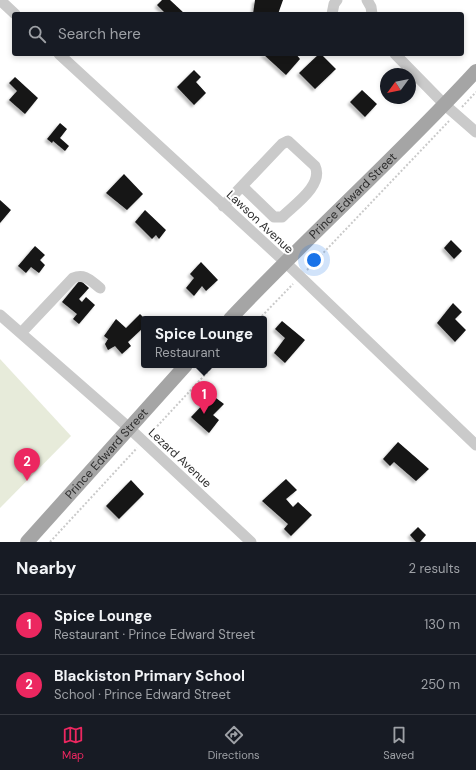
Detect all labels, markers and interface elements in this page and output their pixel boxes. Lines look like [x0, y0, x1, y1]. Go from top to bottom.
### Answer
search box [12, 12, 464, 56]
icon: search [26, 23, 48, 45]
text: Search here [58, 24, 141, 44]
north arrow [380, 68, 416, 104]
street label: Prince Edward Street [305, 149, 400, 242]
street label: Lawson Avenue [223, 187, 297, 257]
your location [304, 250, 324, 270]
popup [141, 316, 267, 368]
text: Spice Lounge [155, 324, 253, 344]
text: Restaurant [155, 344, 220, 361]
pin: 1 [191, 381, 217, 414]
street label: Prince Edward Street [61, 404, 152, 502]
street label: Lezard Avenue [145, 425, 215, 491]
pin: 2 [14, 448, 40, 481]
text: Nearby [16, 557, 76, 579]
text: 2 results [409, 560, 460, 577]
text: Spice Lounge [54, 606, 152, 626]
text: 1 [27, 616, 31, 633]
text: 130 m [424, 616, 460, 633]
text: Restaurant · Prince Edward Street [54, 626, 255, 643]
text: Blackiston Primary School [54, 666, 245, 686]
text: 2 [25, 676, 33, 693]
text: 250 m [421, 676, 460, 693]
text: School · Prince Edward Street [54, 686, 231, 703]
tab: Map [62, 724, 84, 762]
tab: Directions [208, 724, 260, 762]
tab: Saved [383, 724, 414, 762]

